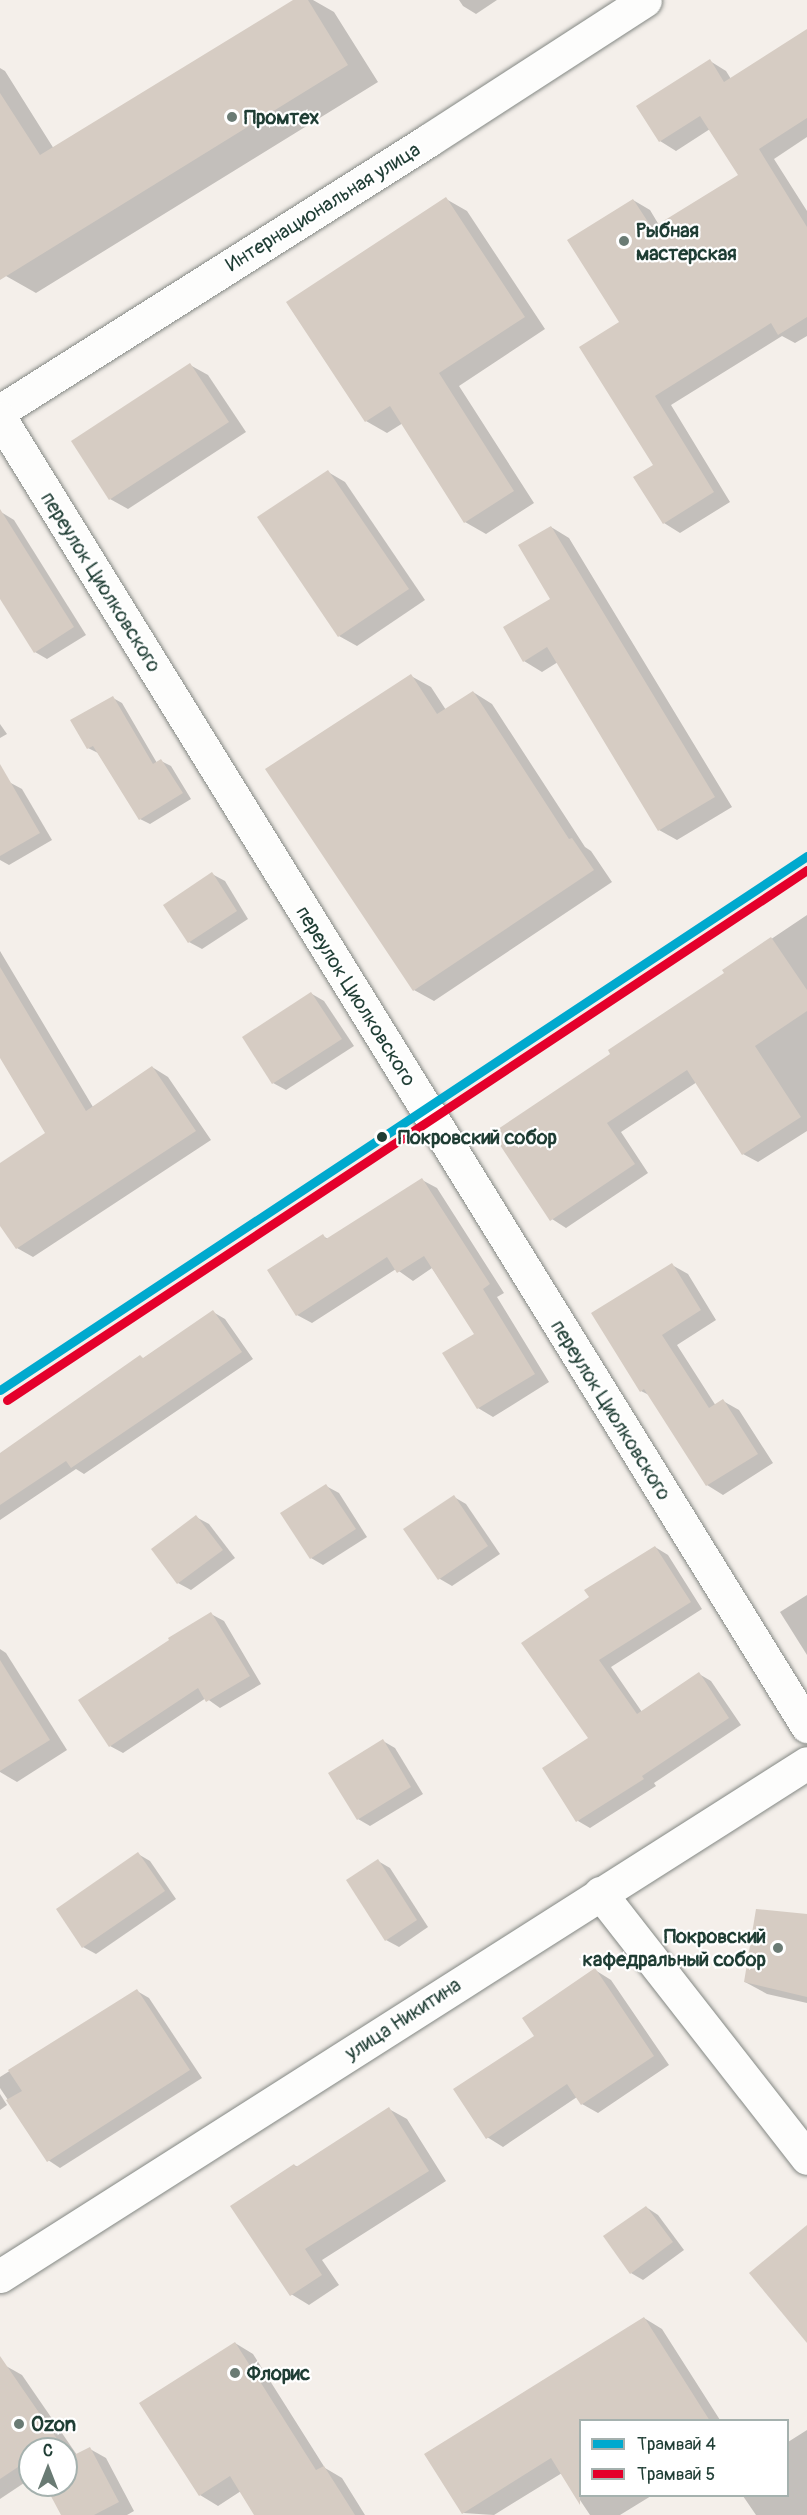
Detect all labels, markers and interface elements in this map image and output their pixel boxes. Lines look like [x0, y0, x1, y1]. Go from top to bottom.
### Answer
place label: Промтех [244, 105, 319, 129]
marker: Промтех [225, 110, 239, 124]
street label: Интернациональная улица [221, 137, 425, 277]
place label: Рыбная мастерская [636, 218, 737, 265]
marker: Рыбная мастерская [617, 234, 631, 248]
street label: переулок Циолковского [36, 488, 166, 676]
street label: переулок Циолковского [291, 902, 421, 1090]
place label: Покровский собор [398, 1125, 557, 1149]
marker: Покровский собор [371, 1126, 393, 1148]
street label: переулок Циолковского [546, 1316, 676, 1504]
place label: Покровский кафедральный собор [583, 1924, 766, 1971]
marker: Покровский кафедральный собор [771, 1941, 785, 1955]
street label: улица Никитина [341, 1973, 465, 2065]
place label: Флорис [247, 2361, 310, 2385]
marker: Флорис [228, 2366, 242, 2380]
place label: Ozon [31, 2412, 76, 2436]
marker: Ozon [12, 2417, 26, 2431]
legend [579, 2419, 789, 2497]
text: Трамвай 4 [637, 2433, 716, 2456]
north arrow [18, 2437, 78, 2497]
text: С [43, 2441, 53, 2461]
text: Трамвай 5 [637, 2463, 715, 2486]

